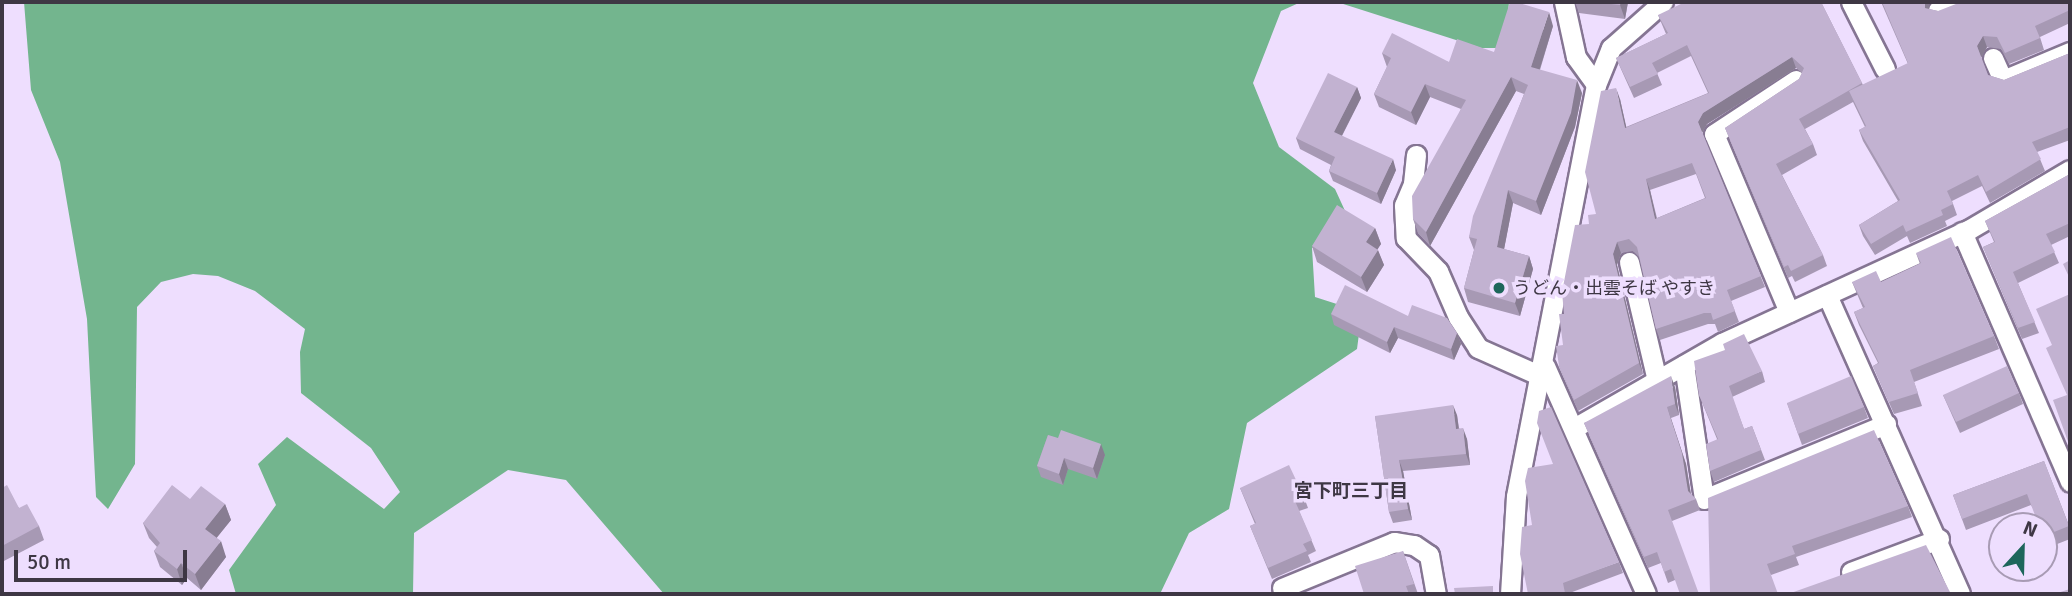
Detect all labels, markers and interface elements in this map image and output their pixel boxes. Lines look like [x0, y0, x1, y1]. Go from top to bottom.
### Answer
place label: うどん・出雲そば やすき [1513, 277, 1715, 299]
marker: うどん・出雲そば やすき [1491, 280, 1507, 296]
district label: 宮下町三丁目 [1294, 481, 1408, 503]
north arrow [1988, 512, 2058, 582]
text: N [2019, 516, 2041, 543]
scale bar [18, 536, 191, 580]
text: 50 m [27, 549, 71, 575]

